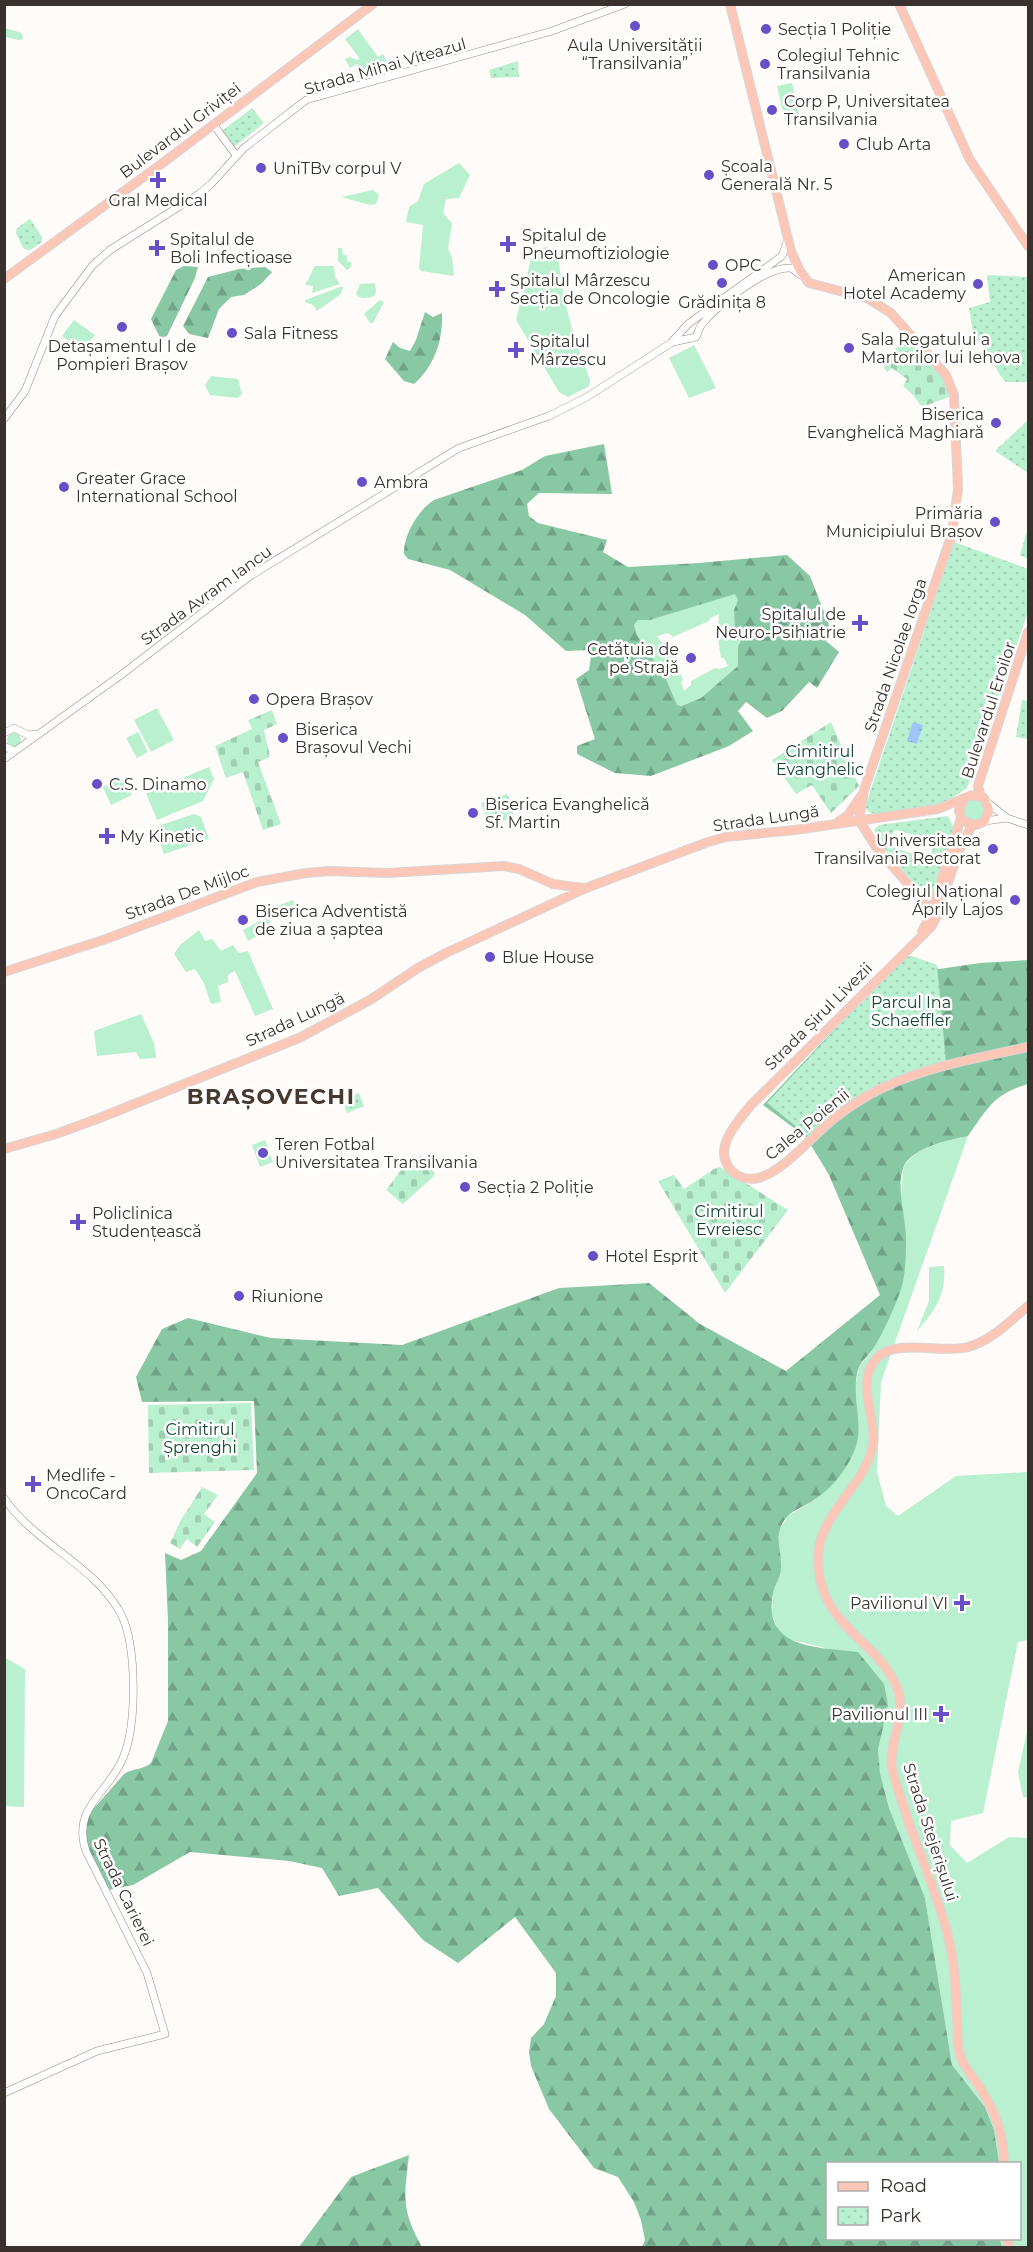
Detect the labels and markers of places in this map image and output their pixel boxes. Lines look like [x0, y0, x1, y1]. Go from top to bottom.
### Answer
marker: Aula Universității “Transilvania” [628, 19, 642, 33]
place label: Secția 1 Poliție [778, 20, 891, 40]
marker: Secția 1 Poliție [759, 22, 773, 36]
place label: Aula Universității “Transilvania” [568, 36, 702, 73]
place label: Colegiul Tehnic Transilvania [777, 46, 899, 83]
marker: Colegiul Tehnic Transilvania [758, 57, 772, 71]
place label: Corp P, Universitatea Transilvania [784, 92, 950, 129]
marker: Corp P, Universitatea Transilvania [765, 103, 779, 117]
place label: Club Arta [856, 135, 931, 154]
marker: Club Arta [837, 137, 851, 151]
place label: Școala Generală Nr. 5 [721, 157, 833, 194]
place label: UniTBv corpul V [273, 159, 402, 178]
marker: UniTBv corpul V [254, 161, 268, 175]
marker: Școala Generală Nr. 5 [702, 168, 716, 182]
marker: Gral Medical [149, 171, 167, 189]
place label: Gral Medical [109, 191, 207, 210]
place label: Spitalul de Pneumoftiziologie [522, 226, 669, 263]
place label: Spitalul de Boli Infecțioase [170, 230, 292, 268]
marker: Spitalul de Pneumoftiziologie [499, 235, 517, 253]
marker: Spitalul de Boli Infecțioase [148, 239, 166, 257]
place label: OPC [725, 256, 761, 275]
marker: OPC [706, 258, 720, 272]
place label: American Hotel Academy [843, 266, 966, 303]
place label: Spitalul Mârzescu Secția de Oncologie [510, 271, 670, 309]
marker: Grădinița 8 [715, 276, 729, 290]
marker: American Hotel Academy [971, 277, 985, 291]
marker: Spitalul Mârzescu Secția de Oncologie [488, 280, 506, 298]
place label: Grădinița 8 [678, 293, 766, 313]
marker: Detașamentul I de Pompieri Brașov [115, 320, 129, 334]
place label: Sala Fitness [244, 324, 338, 343]
marker: Sala Fitness [225, 326, 239, 340]
place label: Sala Regatului a Martorilor lui Iehova [861, 330, 1021, 367]
place label: Spitalul Mârzescu [530, 332, 606, 369]
place label: Detașamentul I de Pompieri Brașov [48, 337, 196, 375]
marker: Spitalul Mârzescu [507, 341, 525, 359]
marker: Sala Regatului a Martorilor lui Iehova [842, 341, 856, 355]
place label: Biserica Evanghelică Maghiară [807, 405, 984, 442]
marker: Biserica Evanghelică Maghiară [989, 416, 1003, 430]
place label: Greater Grace International School [76, 469, 238, 506]
place label: Ambra [374, 473, 429, 492]
marker: Ambra [355, 475, 369, 489]
marker: Greater Grace International School [57, 480, 71, 494]
place label: Primăria Municipiului Brașov [826, 504, 983, 542]
marker: Primăria Municipiului Brașov [988, 515, 1002, 529]
place label: Spitalul de Neuro-Psihiatrie [715, 605, 846, 642]
marker: Spitalul de Neuro-Psihiatrie [851, 614, 869, 632]
place label: Cetățuia de pe Strajă [587, 640, 679, 677]
marker: Cetățuia de pe Strajă [684, 651, 698, 665]
place label: Opera Brașov [266, 690, 373, 710]
marker: Opera Brașov [247, 692, 261, 706]
place label: Biserica Brașovul Vechi [295, 720, 412, 758]
marker: Biserica Brașovul Vechi [276, 731, 290, 745]
place label: C.S. Dinamo [109, 775, 207, 794]
marker: C.S. Dinamo [90, 777, 104, 791]
place label: Biserica Evanghelică Sf. Martin [485, 795, 650, 832]
marker: Biserica Evanghelică Sf. Martin [466, 806, 480, 820]
marker: My Kinetic [98, 827, 116, 845]
place label: My Kinetic [120, 827, 204, 846]
place label: Universitatea Transilvania Rectorat [815, 831, 982, 868]
marker: Universitatea Transilvania Rectorat [986, 842, 1000, 856]
place label: Colegiul Național Áprily Lajos [866, 882, 1003, 919]
marker: Colegiul Național Áprily Lajos [1008, 893, 1022, 907]
place label: Biserica Adventistă de ziua a șaptea [255, 902, 407, 940]
marker: Biserica Adventistă de ziua a șaptea [236, 913, 250, 927]
place label: Blue House [502, 948, 594, 967]
marker: Blue House [483, 950, 497, 964]
place label: Teren Fotbal Universitatea Transilvania [275, 1135, 478, 1172]
marker: Teren Fotbal Universitatea Transilvania [256, 1146, 270, 1160]
place label: Secția 2 Poliție [477, 1178, 594, 1198]
marker: Secția 2 Poliție [458, 1180, 472, 1194]
place label: Policlinica Studențească [92, 1204, 202, 1242]
marker: Policlinica Studențească [69, 1213, 87, 1231]
place label: Hotel Esprit [605, 1247, 699, 1266]
marker: Hotel Esprit [586, 1249, 600, 1263]
place label: Riunione [251, 1287, 323, 1306]
marker: Riunione [232, 1289, 246, 1303]
place label: Medlife - OncoCard [46, 1466, 127, 1503]
marker: Medlife - OncoCard [24, 1475, 42, 1493]
place label: Pavilionul VI [850, 1594, 948, 1613]
marker: Pavilionul VI [953, 1594, 971, 1612]
place label: Pavilionul III [831, 1705, 928, 1724]
marker: Pavilionul III [932, 1705, 950, 1723]

